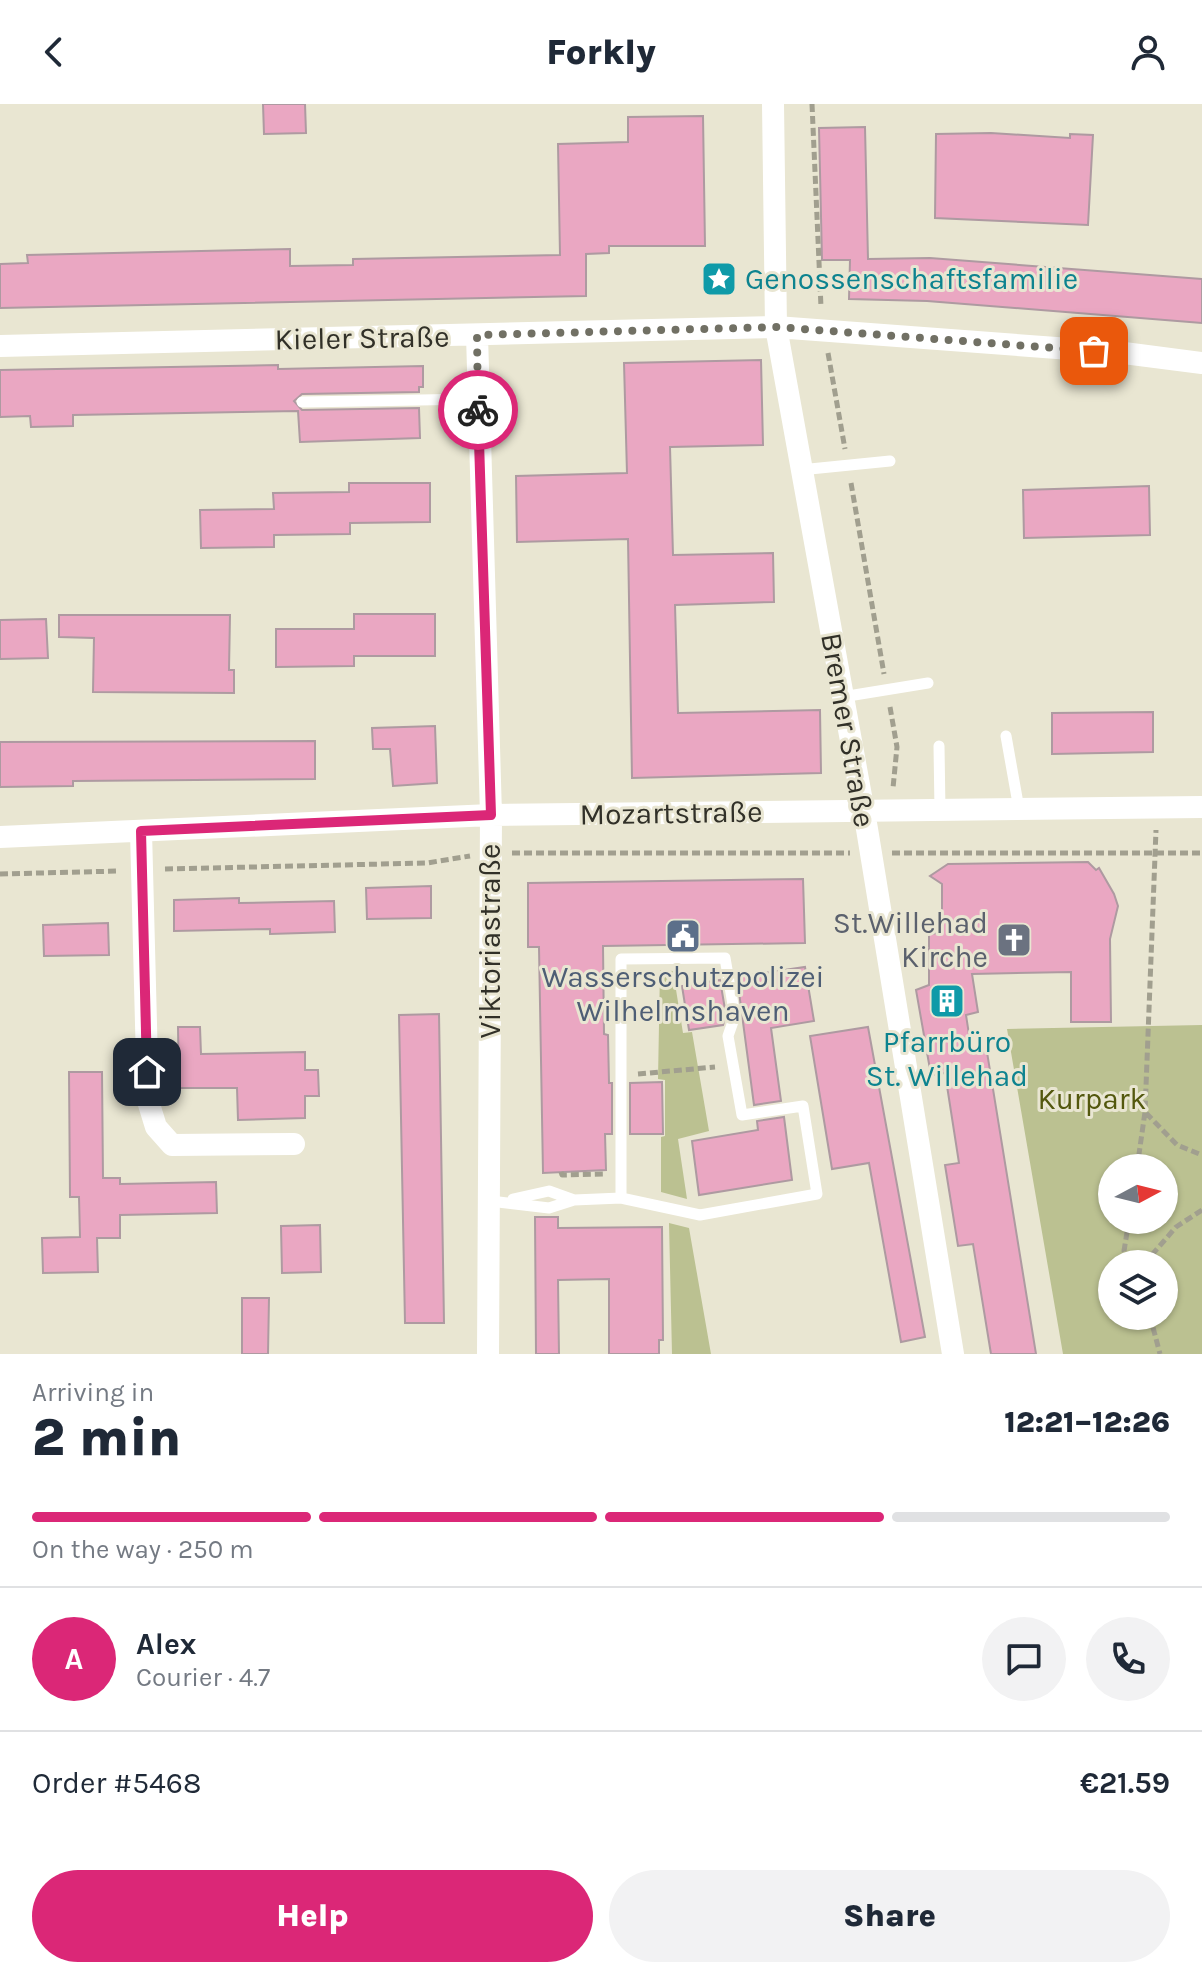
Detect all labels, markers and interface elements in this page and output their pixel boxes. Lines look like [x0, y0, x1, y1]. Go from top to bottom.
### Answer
icon: back [32, 30, 76, 74]
icon: person [1126, 30, 1170, 74]
text: Forkly [546, 31, 656, 73]
place icon: Genossenschaftsfamilie [700, 260, 738, 298]
place label: Genossenschaftsfamilie [745, 261, 1078, 297]
pin [1060, 317, 1128, 385]
street label: Kieler Straße [274, 318, 450, 358]
icon: bag [1072, 329, 1116, 373]
courier [438, 370, 518, 450]
icon: bike [456, 388, 500, 432]
street label: Bremer Straße [813, 630, 883, 830]
street label: Mozartstraße [579, 793, 763, 833]
street label: Viktoriastraße [472, 844, 508, 1038]
place label: St.Willehad Kirche [833, 905, 988, 975]
public building icon: Wasserschutzpolizei Wilhelmshaven [664, 917, 702, 955]
church icon: St.Willehad Kirche [995, 921, 1033, 959]
place label: Wasserschutzpolizei Wilhelmshaven [541, 959, 825, 1029]
building icon: Pfarrbüro St. Willehad [928, 982, 966, 1020]
place label: Pfarrbüro St. Willehad [866, 1024, 1028, 1094]
pin [113, 1038, 181, 1106]
icon: home [125, 1050, 169, 1094]
park label: Kurpark [1037, 1081, 1147, 1117]
north arrow [1098, 1154, 1178, 1234]
map controls [1098, 1154, 1178, 1330]
button: layers [1098, 1250, 1178, 1330]
text: Arriving in [32, 1377, 154, 1408]
text: 12:21–12:26 [1004, 1404, 1170, 1440]
text: 2 min [32, 1407, 181, 1468]
text: On the way · 250 m [32, 1534, 254, 1565]
button: chat [982, 1617, 1066, 1701]
button: phone [1086, 1617, 1170, 1701]
text: Alex [136, 1626, 196, 1662]
text: A [65, 1641, 83, 1677]
text: Courier · 4.7 [136, 1662, 270, 1693]
text: Order #5468 [32, 1765, 201, 1801]
text: €21.59 [1080, 1765, 1170, 1801]
button: Help [32, 1870, 593, 1962]
button: Share [609, 1870, 1170, 1962]

